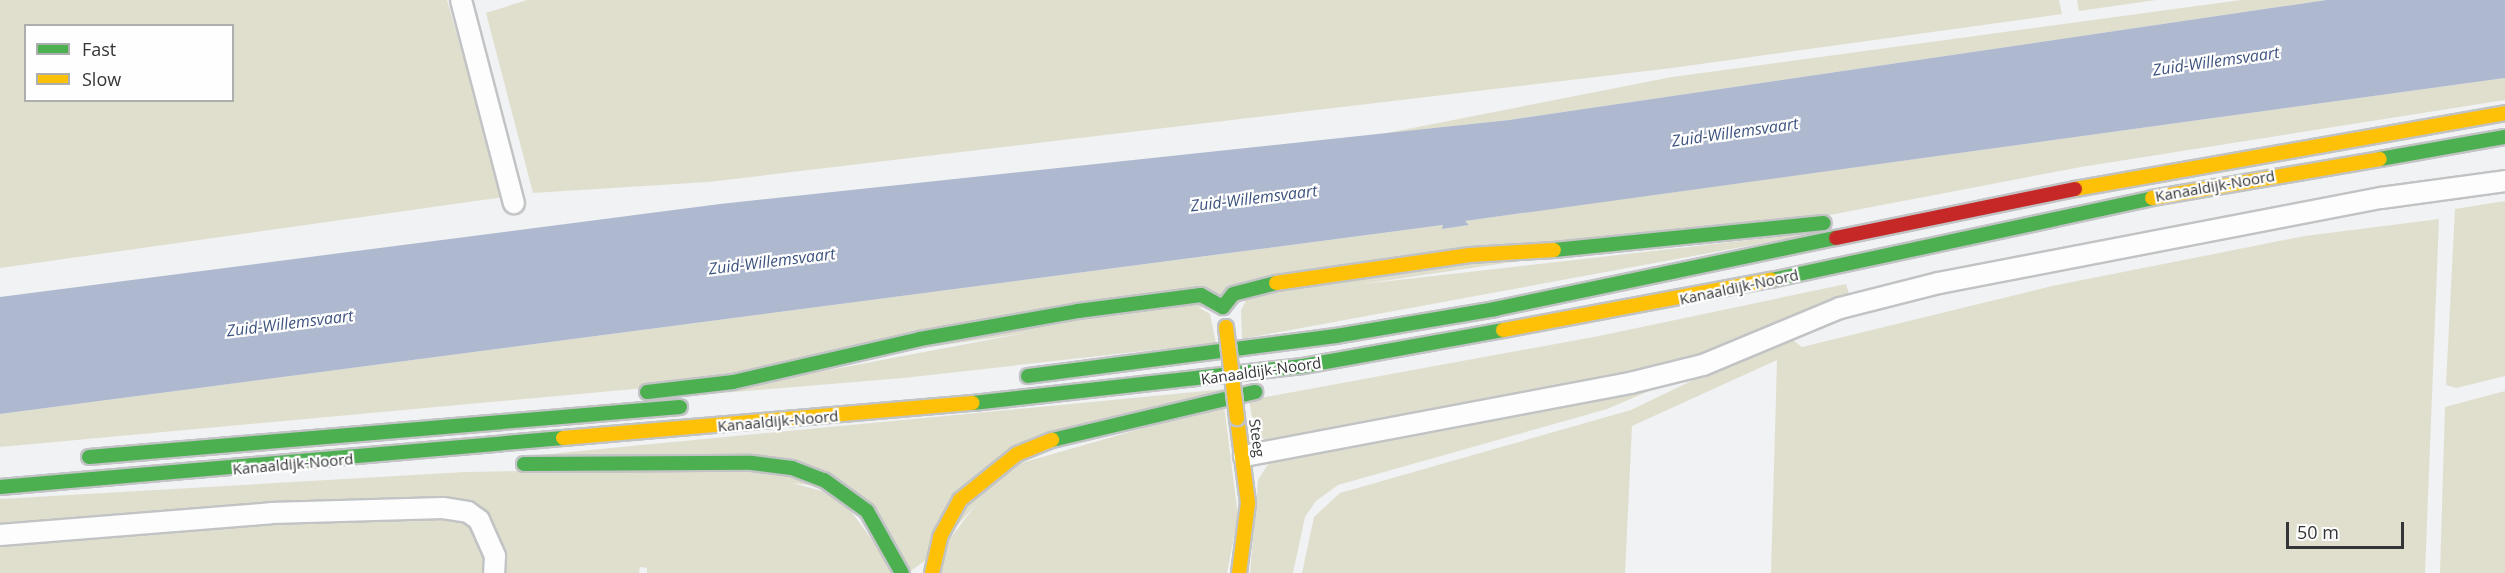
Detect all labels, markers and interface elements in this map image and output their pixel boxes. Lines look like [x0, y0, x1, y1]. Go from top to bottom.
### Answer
legend [24, 24, 234, 102]
text: Fast [82, 37, 116, 61]
water label: Zuid-Willemsvaart [2151, 43, 2281, 79]
text: Slow [82, 67, 121, 91]
water label: Zuid-Willemsvaart [1670, 114, 1800, 150]
street label: Kanaaldijk-Noord [2154, 167, 2276, 205]
water label: Zuid-Willemsvaart [1189, 181, 1319, 215]
water label: Zuid-Willemsvaart [707, 244, 837, 278]
street label: Kanaaldijk-Noord [1678, 266, 1800, 308]
water label: Zuid-Willemsvaart [225, 306, 355, 340]
street label: Kanaaldijk-Noord [1200, 354, 1322, 388]
street label: Kanaaldijk-Noord [717, 407, 839, 435]
street label: Steeg [1245, 418, 1269, 458]
street label: Kanaaldijk-Noord [232, 450, 354, 478]
scale bar [2289, 510, 2408, 548]
text: 50 m [2297, 520, 2339, 544]

